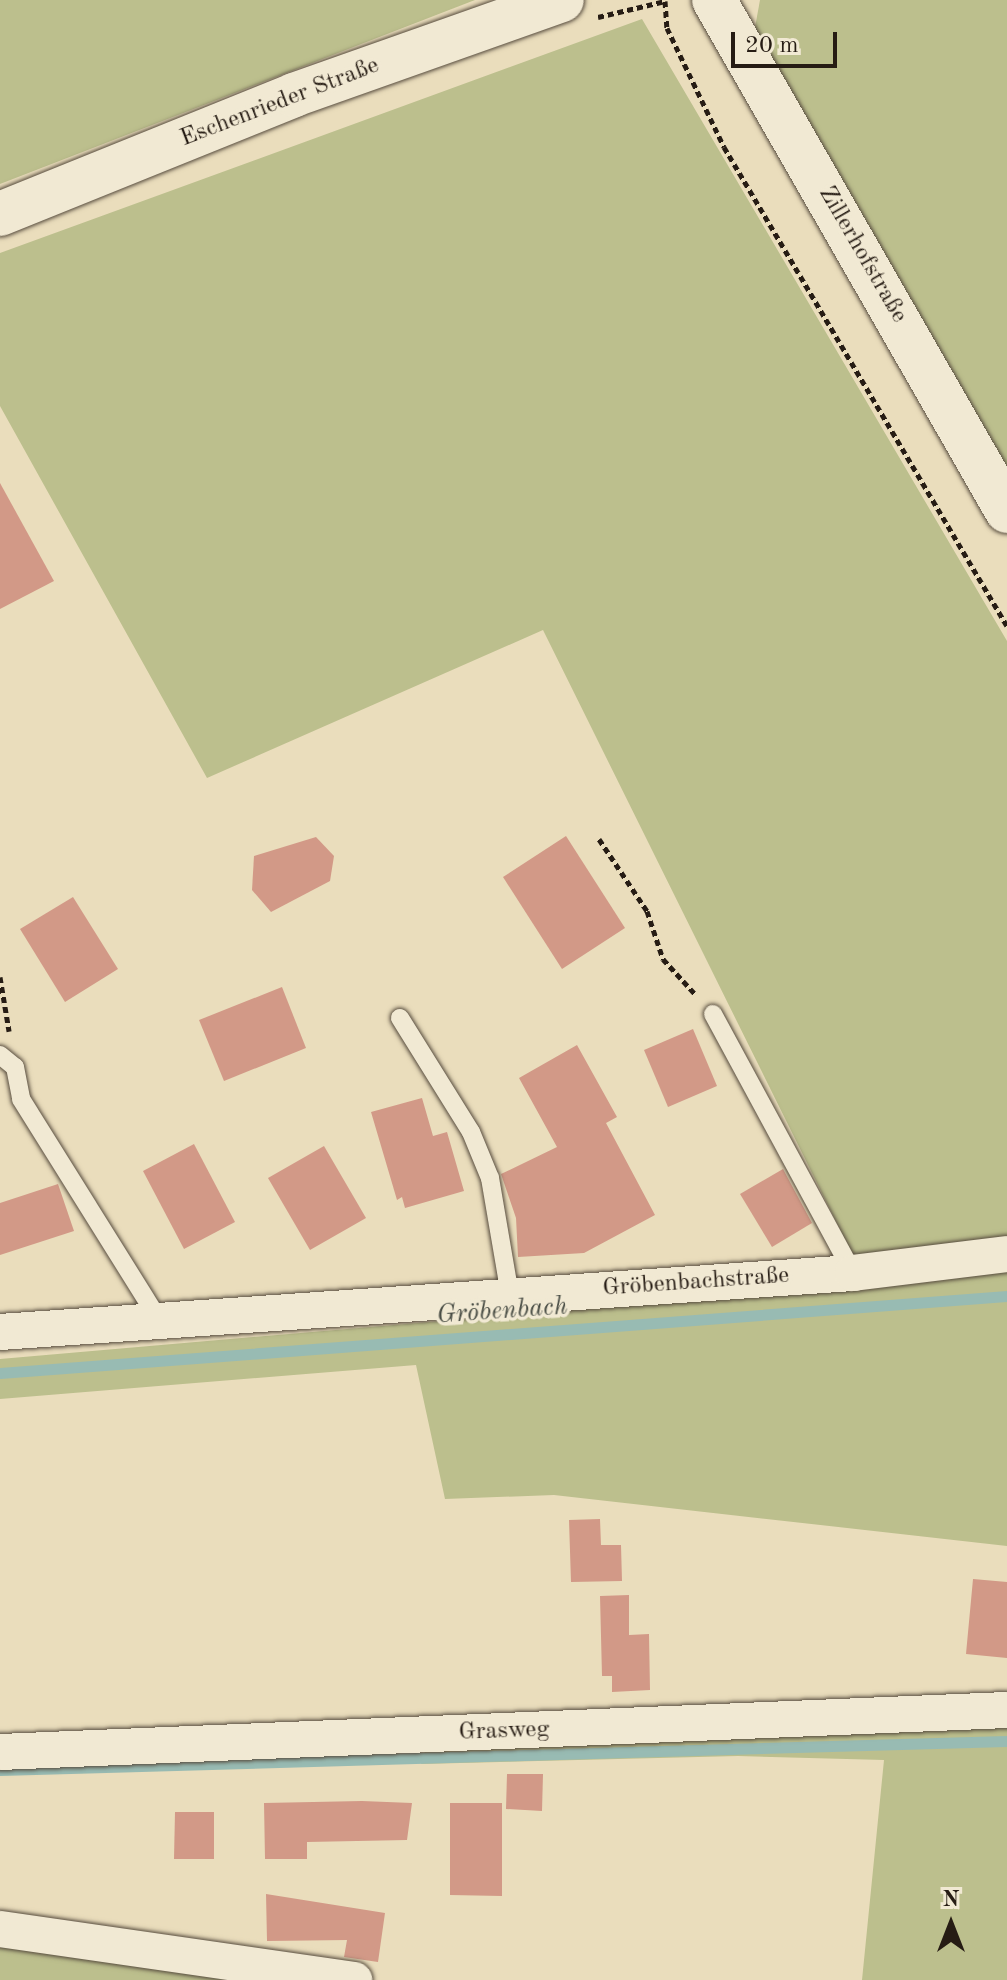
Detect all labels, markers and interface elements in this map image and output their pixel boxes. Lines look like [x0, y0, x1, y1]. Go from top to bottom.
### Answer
scale bar [735, 16, 841, 66]
text: 20 m [745, 34, 799, 58]
street label: Eschenrieder Straße [177, 52, 383, 154]
street label: Zillerhofstraße [811, 182, 913, 328]
street label: Gröbenbachstraße [602, 1262, 790, 1304]
water label: Gröbenbach [435, 1292, 569, 1332]
street label: Grasweg [458, 1716, 550, 1748]
north arrow [911, 1884, 991, 1964]
text: N [943, 1889, 959, 1911]

